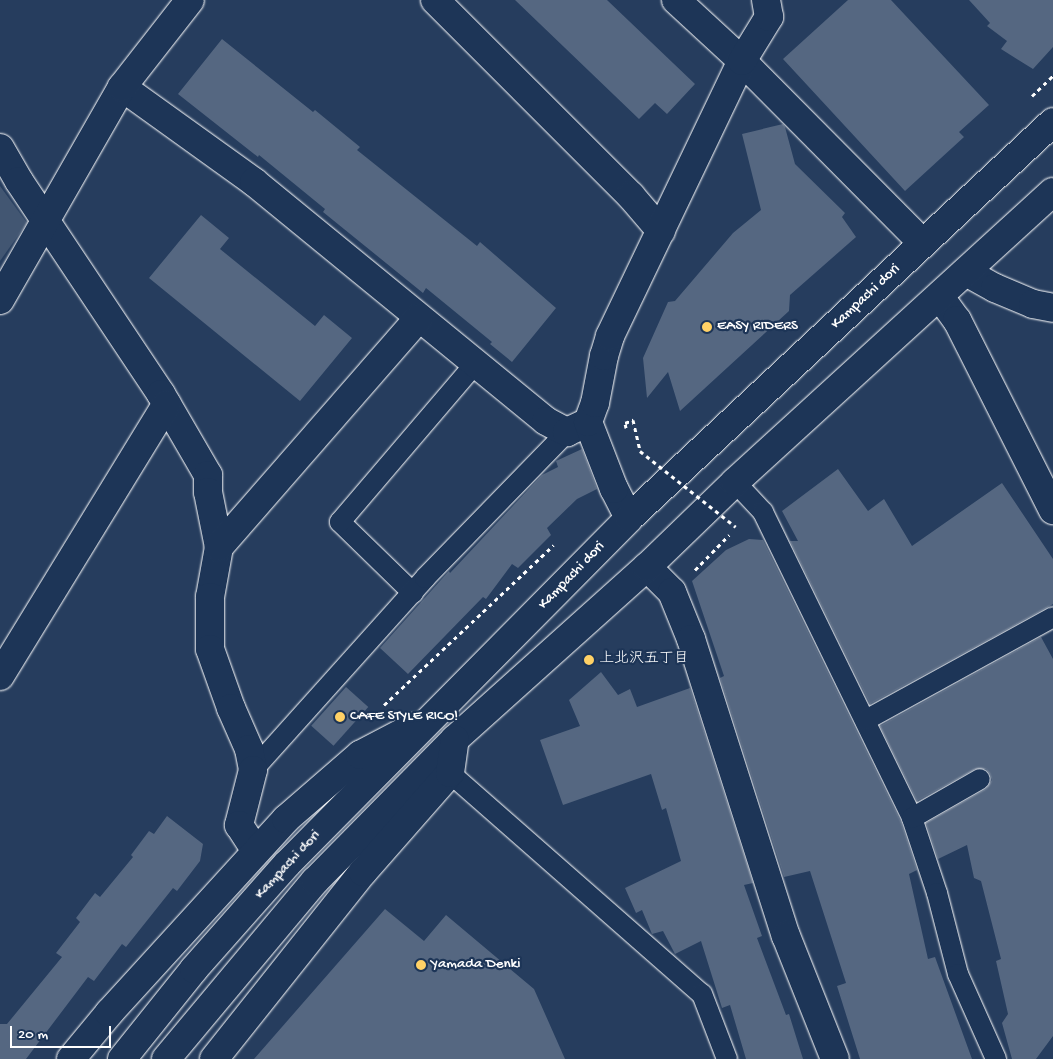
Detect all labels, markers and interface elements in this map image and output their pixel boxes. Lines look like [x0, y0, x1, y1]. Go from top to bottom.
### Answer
street label: Kampachi dori [828, 260, 904, 334]
place label: EASY RIDERS [717, 318, 798, 336]
marker: EASY RIDERS [701, 321, 713, 333]
street label: Kampachi dori [535, 538, 609, 614]
place label: 上北沢五丁目 [599, 651, 689, 669]
marker: 上北沢五丁目 [583, 654, 595, 666]
place label: CAFE STYLE RICO! [350, 708, 458, 726]
marker: CAFE STYLE RICO! [334, 711, 346, 723]
street label: Kampachi dori [251, 827, 325, 903]
place label: Yamada Denki [431, 956, 521, 974]
marker: Yamada Denki [415, 959, 427, 971]
scale bar [12, 1016, 114, 1048]
text: 20 m [18, 1026, 48, 1044]

